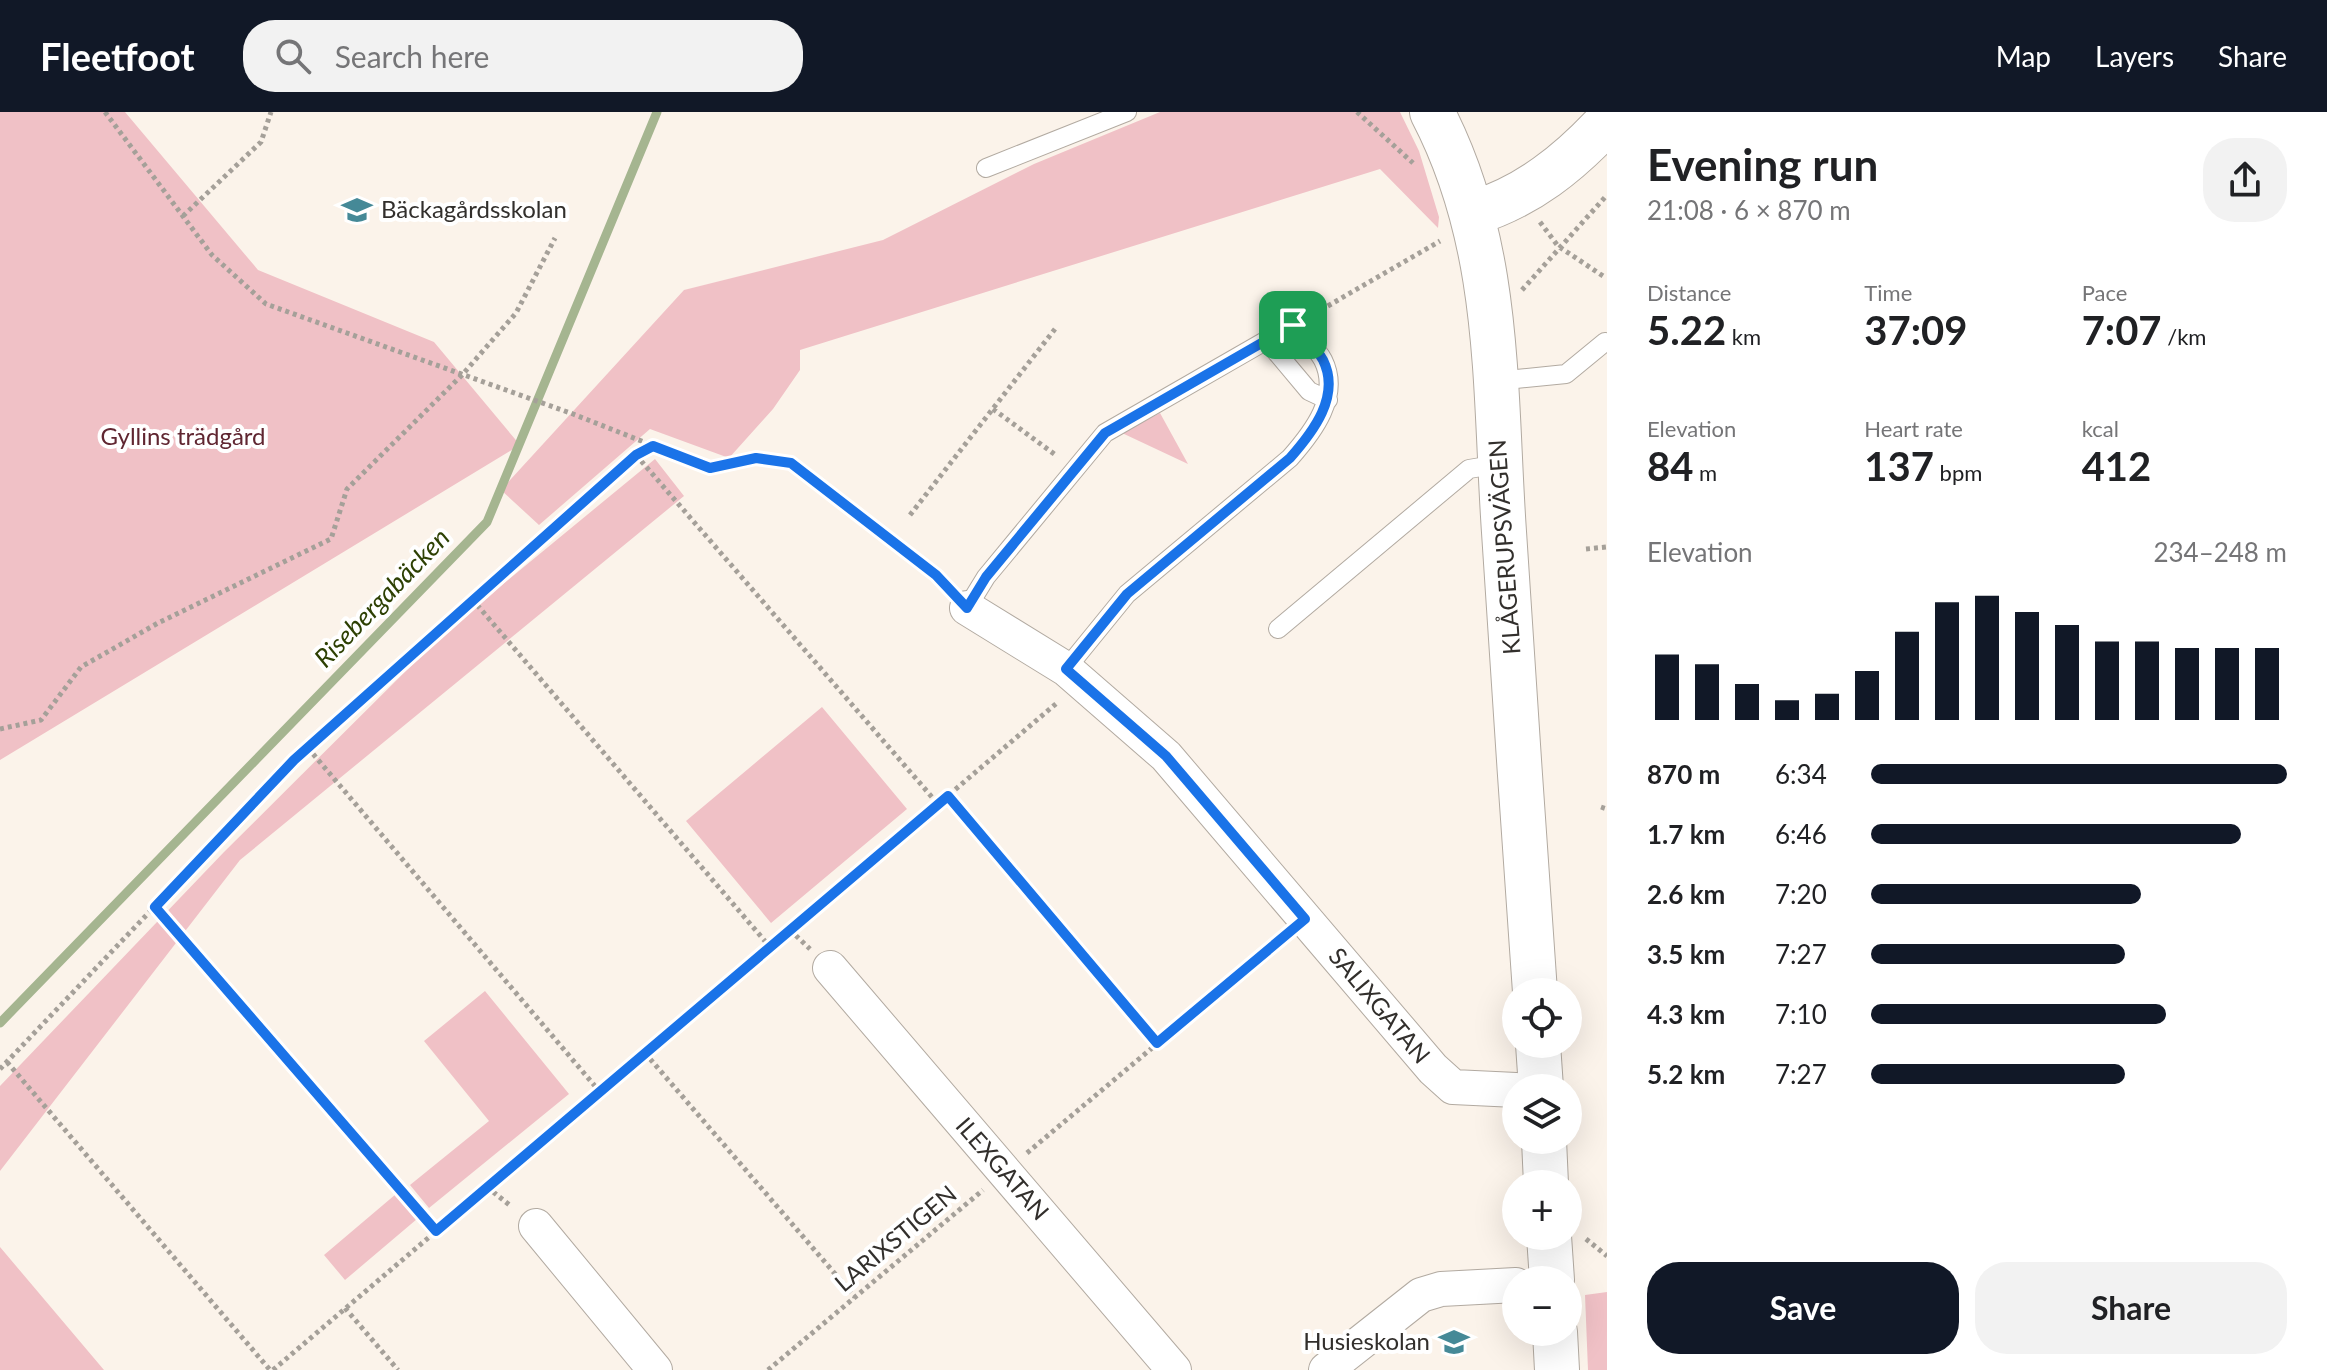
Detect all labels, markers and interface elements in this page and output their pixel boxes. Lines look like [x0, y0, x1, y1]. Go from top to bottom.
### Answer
search box [243, 20, 803, 92]
text: Fleetfoot [40, 33, 195, 79]
icon: search [271, 34, 315, 78]
text: Search here [335, 38, 489, 74]
text: Map [1996, 39, 2051, 73]
text: Layers [2095, 39, 2174, 73]
text: Share [2218, 39, 2287, 73]
text: Evening run [1647, 138, 1878, 190]
button: share [2203, 138, 2287, 222]
school or university icon: Bäckagårdsskolan [340, 193, 374, 227]
place label: Bäckagårdsskolan [381, 194, 567, 223]
text: 21:08 · 6 × 870 m [1647, 194, 1851, 226]
text: Distance [1647, 279, 1731, 306]
text: Time [1864, 279, 1912, 306]
text: Pace [2082, 279, 2127, 306]
pin [1259, 291, 1327, 359]
icon: arrive [1271, 303, 1315, 347]
text: 5.22 [1647, 306, 1726, 354]
text: 37:09 [1864, 306, 1967, 354]
text: 7:07 [2082, 306, 2162, 354]
text: km [1726, 323, 1761, 350]
text: /km [2162, 323, 2206, 350]
text: Elevation [1647, 415, 1736, 442]
text: Heart rate [1864, 415, 1963, 442]
text: kcal [2082, 415, 2119, 442]
park label: Gyllins trädgård [100, 421, 266, 450]
street label: KLÅGERUPSVÄGEN [1482, 439, 1525, 656]
text: 84 [1647, 442, 1693, 490]
text: 137 [1864, 442, 1934, 490]
text: 412 [2082, 442, 2151, 490]
text: m [1693, 459, 1717, 486]
text: bpm [1934, 459, 1982, 486]
water label: Risebergabäcken [307, 521, 456, 673]
text: Elevation [1647, 536, 1753, 568]
text: 234–248 m [2153, 536, 2287, 568]
text: 870 m [1647, 758, 1720, 790]
text: 6:34 [1775, 758, 1827, 790]
text: 1.7 km [1647, 818, 1725, 850]
text: 6:46 [1775, 818, 1827, 850]
text: 2.6 km [1647, 878, 1725, 910]
text: 7:20 [1775, 878, 1827, 910]
text: 3.5 km [1647, 938, 1725, 970]
text: 7:27 [1775, 938, 1827, 970]
street label: SALIXGATAN [1323, 941, 1437, 1069]
map controls [1502, 978, 1582, 1346]
button: locate [1502, 978, 1582, 1058]
text: 4.3 km [1647, 998, 1725, 1030]
text: 7:10 [1775, 998, 1827, 1030]
text: 5.2 km [1647, 1058, 1725, 1090]
text: 7:27 [1775, 1058, 1827, 1090]
button: layers [1502, 1074, 1582, 1154]
street label: ILEXGATAN [951, 1111, 1056, 1225]
button: + [1502, 1170, 1582, 1250]
street label: LARIXSTIGEN [828, 1179, 962, 1297]
button: Save [1647, 1262, 1959, 1354]
button: Share [1975, 1262, 2287, 1354]
button: − [1502, 1266, 1582, 1346]
school or university icon: Husieskolan [1437, 1325, 1471, 1359]
place label: Husieskolan [1303, 1326, 1430, 1355]

